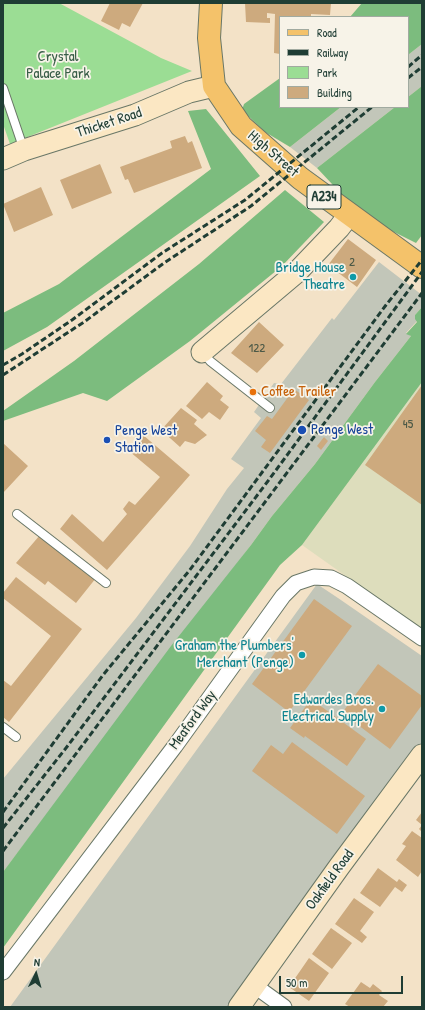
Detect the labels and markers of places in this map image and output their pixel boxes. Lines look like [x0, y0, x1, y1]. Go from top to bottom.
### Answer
place label: Bridge House Theatre [276, 259, 345, 294]
marker: Bridge House Theatre [348, 272, 358, 282]
place label: Coffee Trailer [261, 383, 336, 401]
marker: Coffee Trailer [248, 387, 258, 397]
place label: Penge West [311, 421, 373, 439]
place label: Penge West Station [115, 422, 177, 457]
marker: Penge West [296, 424, 308, 436]
marker: Penge West Station [102, 435, 112, 445]
place label: Graham the Plumbers' Merchant (Penge) [175, 637, 294, 672]
marker: Graham the Plumbers' Merchant (Penge) [297, 650, 307, 660]
place label: Edwardes Bros. Electrical Supply [282, 691, 374, 726]
marker: Edwardes Bros. Electrical Supply [377, 704, 387, 714]

